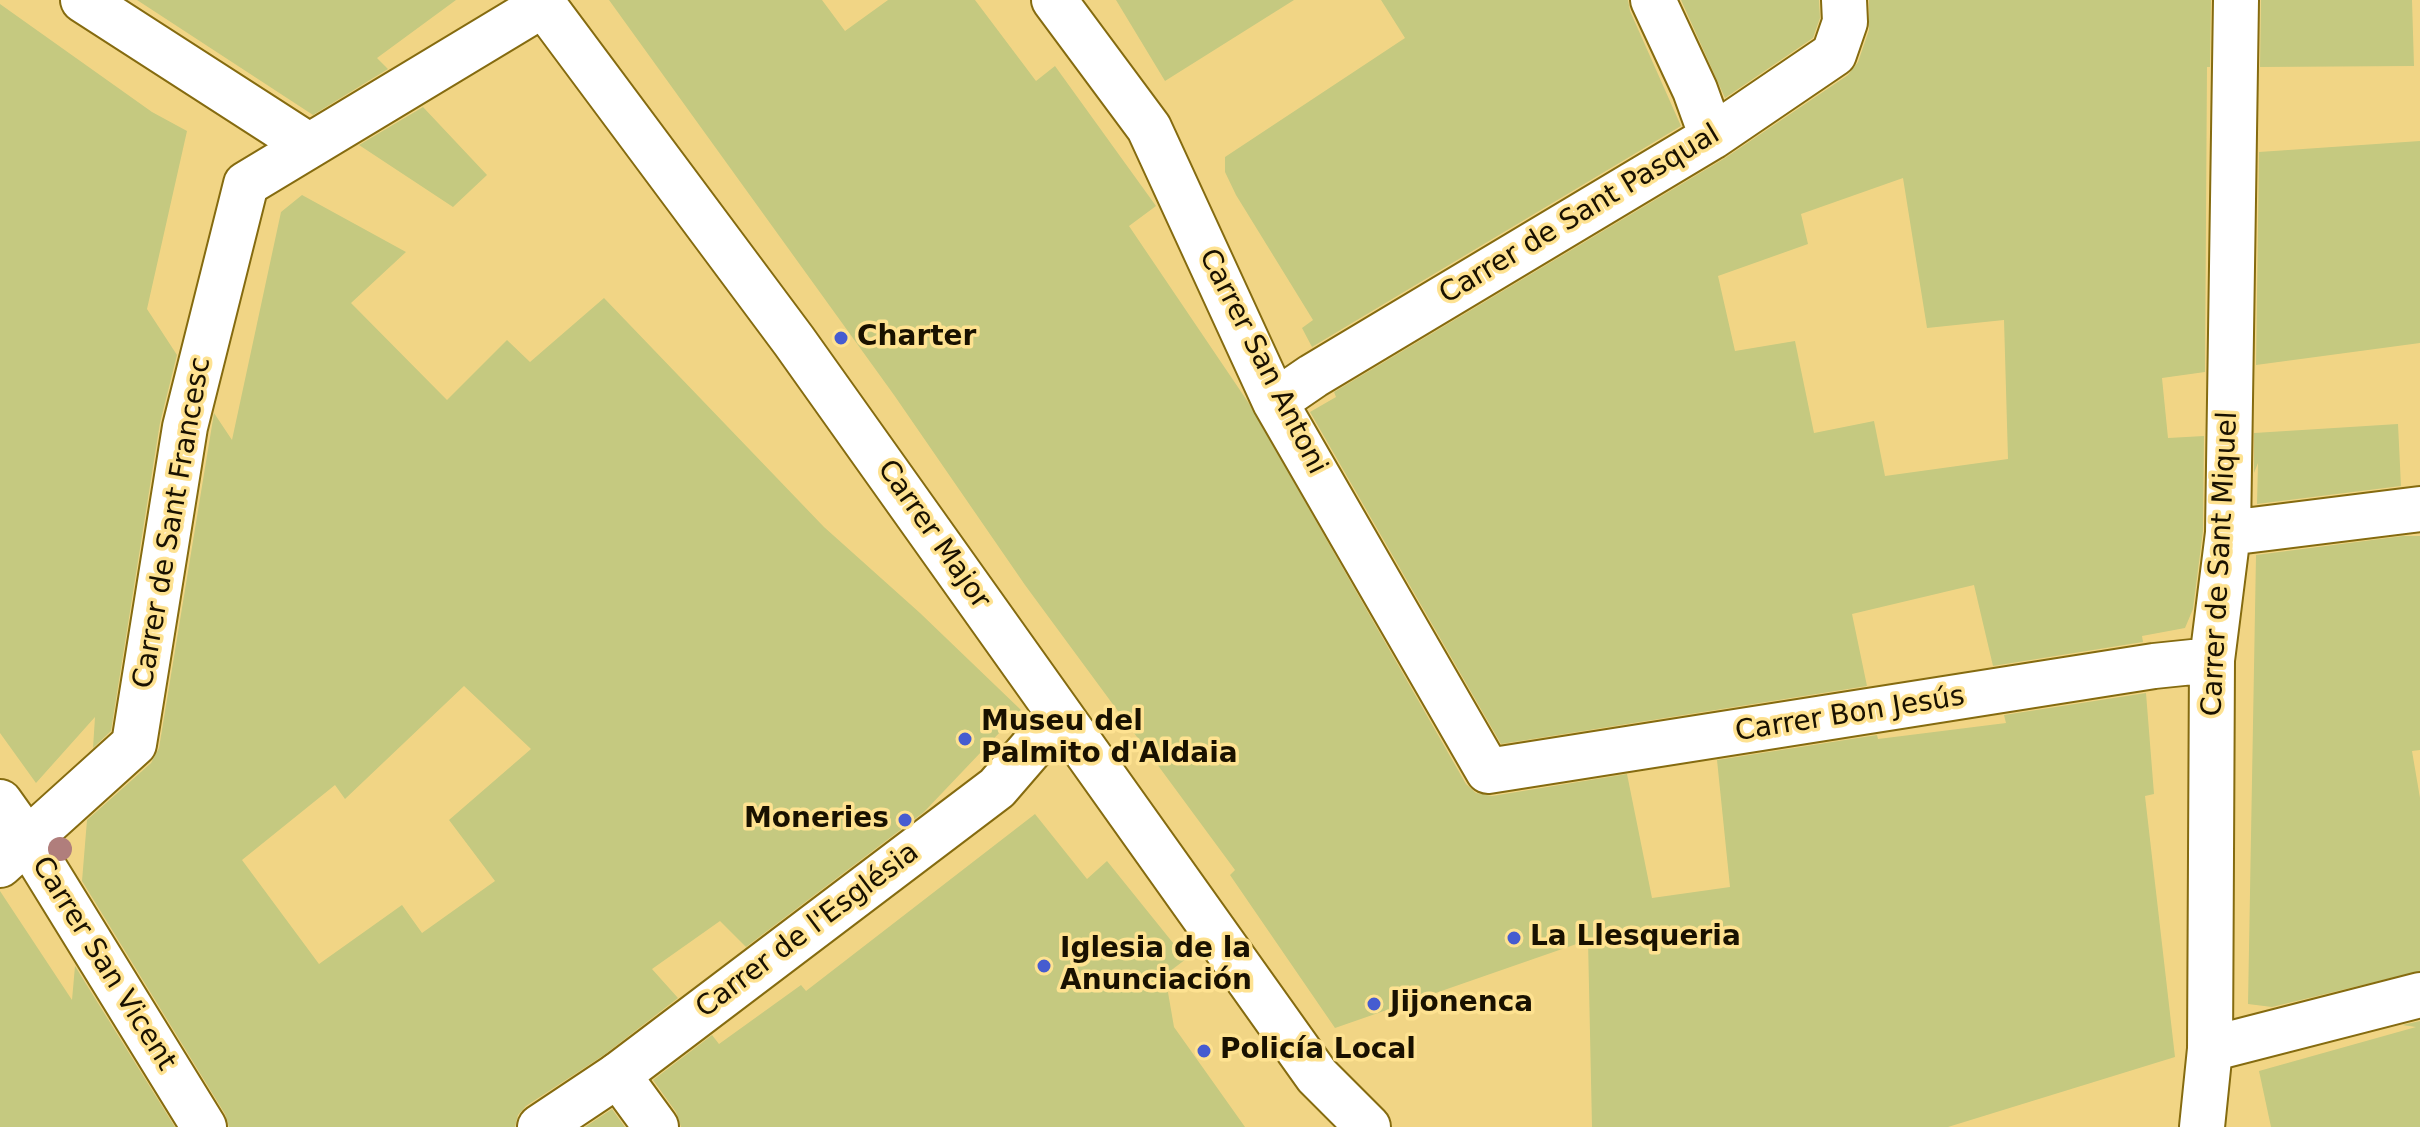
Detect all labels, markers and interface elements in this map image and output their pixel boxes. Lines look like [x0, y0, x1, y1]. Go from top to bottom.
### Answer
street label: Carrer de Sant Pasqual [1434, 118, 1726, 312]
street label: Carrer San Antoni [1191, 244, 1333, 480]
place label: Charter [857, 321, 976, 355]
marker: Charter [832, 329, 850, 347]
street label: Carrer de Sant Francesc [127, 355, 219, 691]
street label: Carrer de Sant Miquel [2196, 411, 2246, 717]
street label: Carrer Major [869, 454, 997, 616]
street label: Carrer Bon Jesús [1733, 680, 1967, 750]
place label: Museu del Palmito d'Aldaia [981, 706, 1238, 772]
marker: Museu del Palmito d'Aldaia [956, 730, 974, 748]
place label: Moneries [744, 803, 889, 837]
marker: Moneries [896, 811, 914, 829]
street label: Carrer de l'Església [690, 836, 926, 1026]
street label: Carrer San Vicent [24, 851, 182, 1077]
place label: La Llesqueria [1530, 921, 1741, 955]
marker: La Llesqueria [1505, 929, 1523, 947]
place label: Iglesia de la Anunciación [1060, 933, 1252, 999]
marker: Iglesia de la Anunciación [1035, 957, 1053, 975]
place label: Jijonenca [1390, 987, 1533, 1021]
marker: Jijonenca [1365, 995, 1383, 1013]
place label: Policía Local [1220, 1034, 1416, 1068]
marker: Policía Local [1195, 1042, 1213, 1060]

